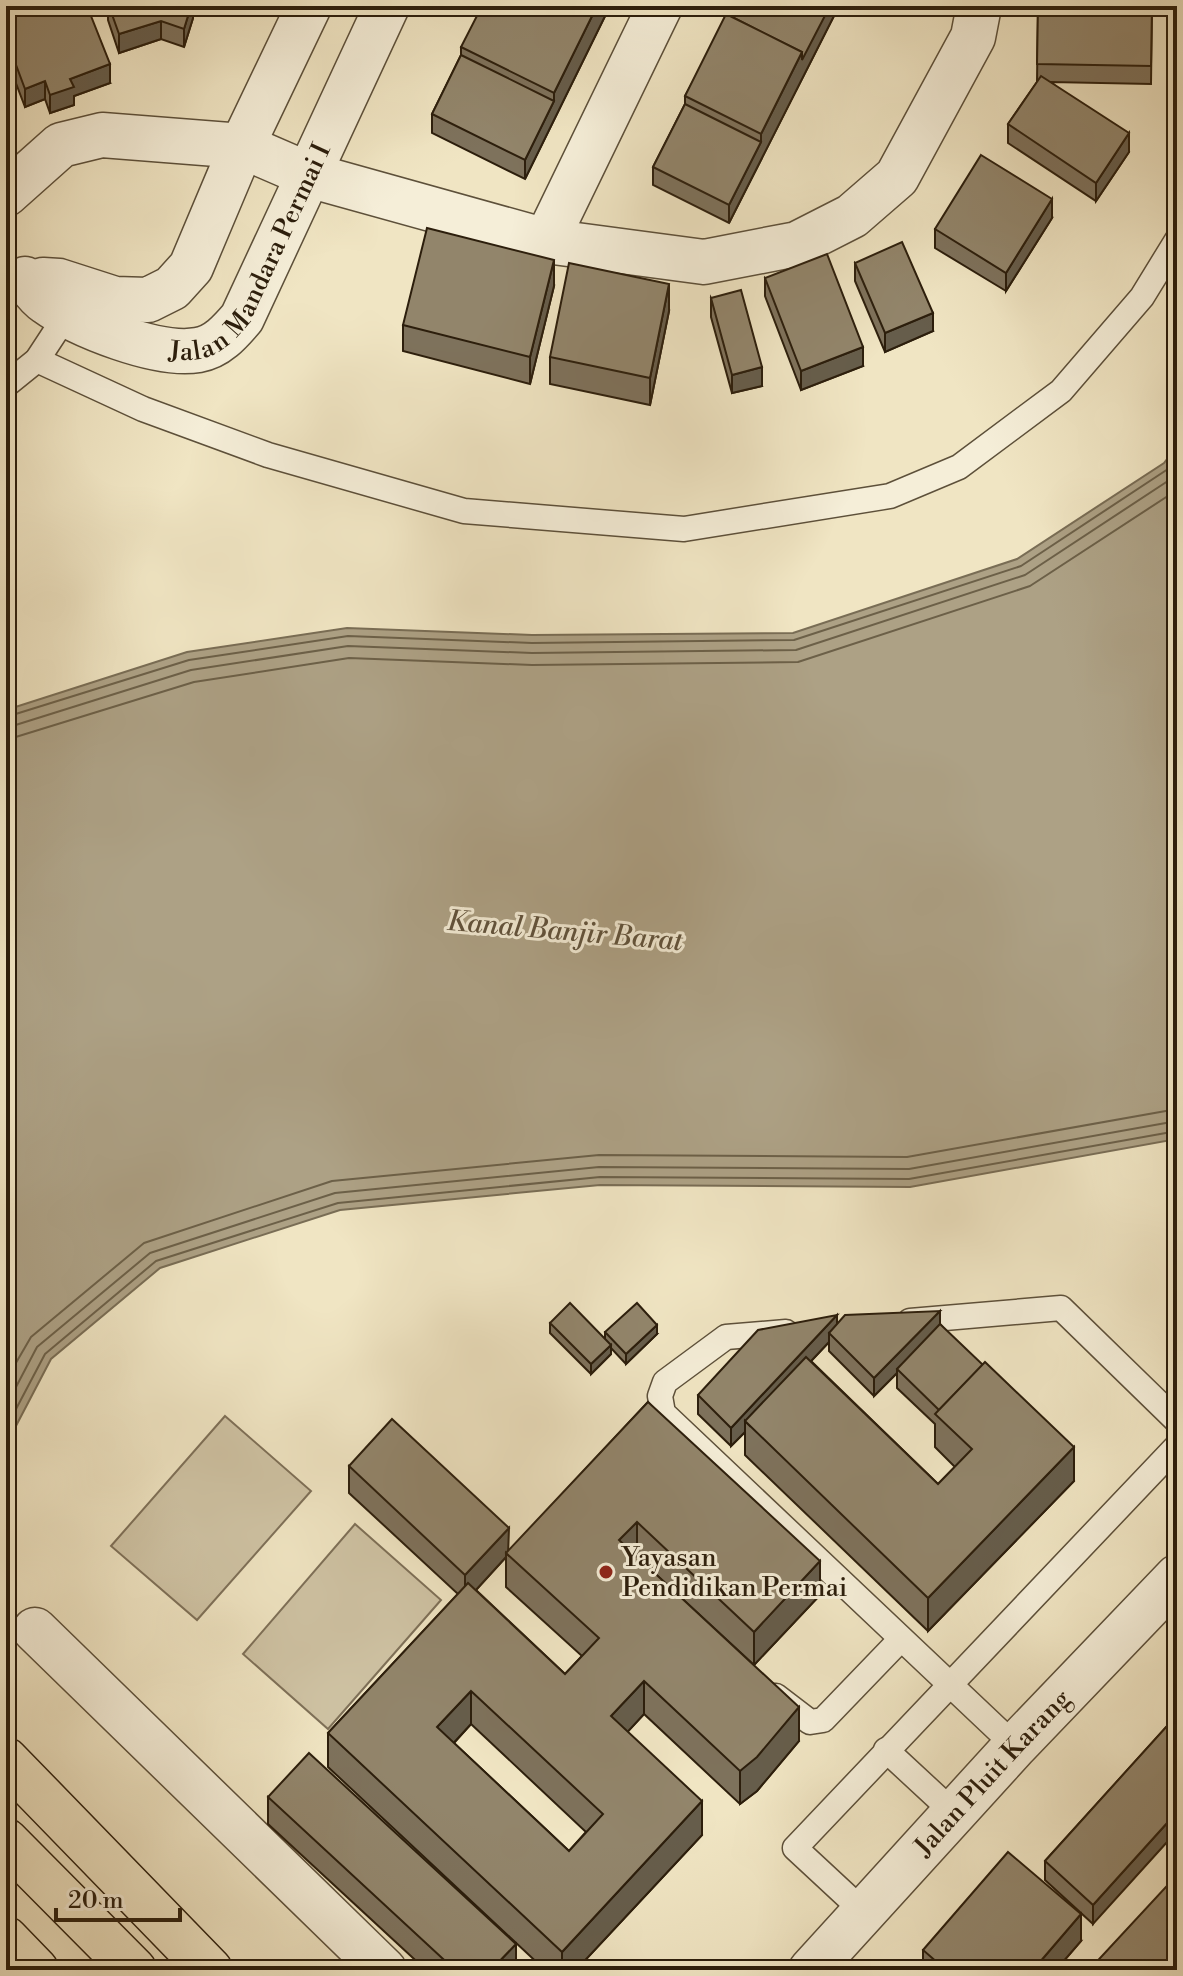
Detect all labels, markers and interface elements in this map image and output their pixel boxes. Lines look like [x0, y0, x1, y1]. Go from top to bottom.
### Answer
street label: Jalan Mandara Permai I [166, 138, 338, 368]
water label: Kanal Banjir Barat [445, 904, 685, 959]
place label: Yayasan Pendidikan Permai [620, 1542, 847, 1604]
marker: Yayasan Pendidikan Permai [597, 1563, 615, 1581]
street label: Jalan Pluit Karang [907, 1683, 1078, 1864]
scale bar [56, 1872, 180, 1922]
text: 20 m [68, 1886, 124, 1916]

